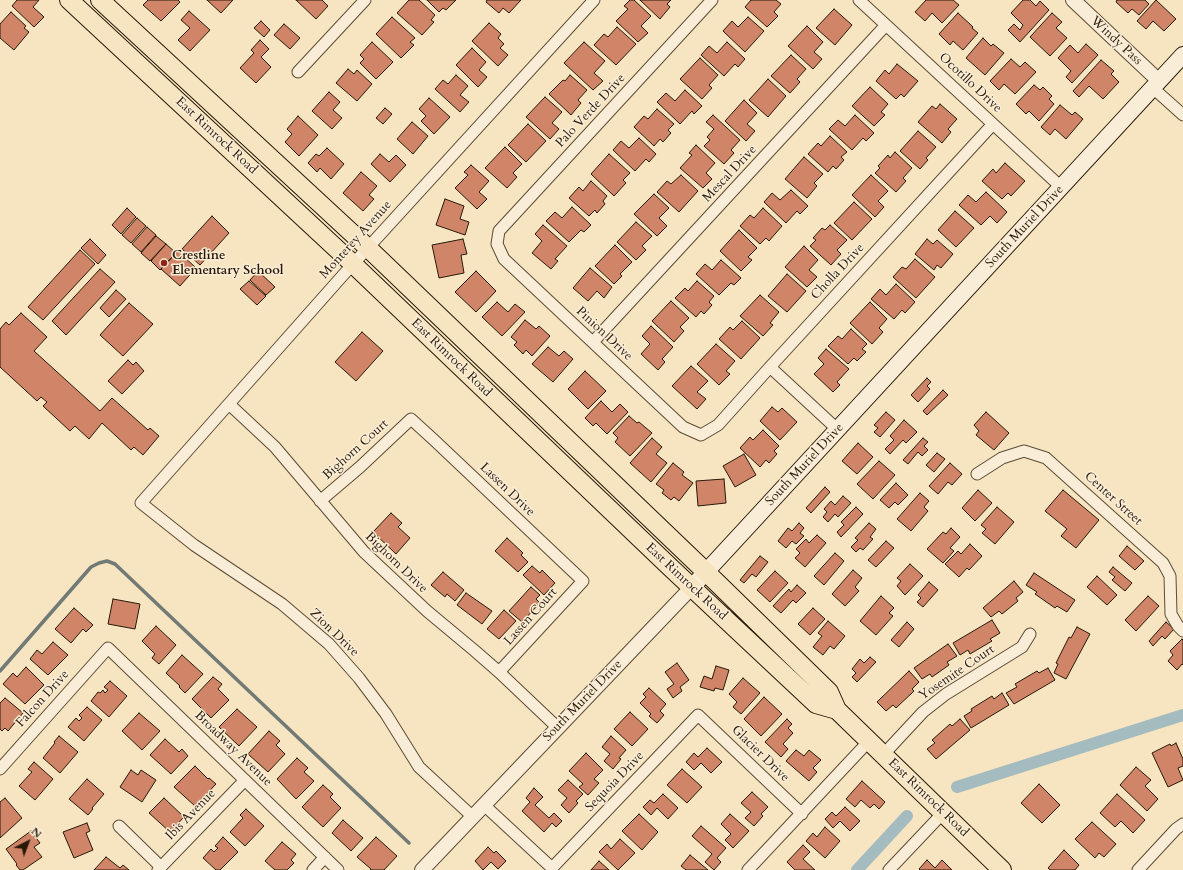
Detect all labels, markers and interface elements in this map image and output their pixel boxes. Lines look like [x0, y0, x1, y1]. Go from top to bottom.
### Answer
street label: Windy Pass [1087, 13, 1145, 69]
street label: Ocotillo Drive [935, 50, 1005, 116]
street label: Palo Verde Drive [553, 71, 629, 151]
street label: East Rimrock Road [172, 94, 260, 178]
street label: Mescal Drive [700, 142, 760, 206]
street label: South Muriel Drive [983, 182, 1067, 272]
street label: Monterey Avenue [317, 198, 395, 282]
street label: Cholla Drive [808, 241, 868, 303]
place label: Crestline Elementary School [172, 248, 284, 279]
marker: Crestline Elementary School [159, 258, 169, 268]
street label: Pinion Drive [572, 304, 636, 364]
street label: East Rimrock Road [407, 316, 495, 400]
street label: Bighorn Court [320, 417, 392, 483]
street label: South Muriel Drive [763, 420, 847, 510]
street label: Lassen Drive [476, 460, 538, 520]
street label: Center Street [1081, 469, 1145, 529]
street label: Bighorn Drive [361, 529, 431, 597]
street label: East Rimrock Road [642, 540, 730, 624]
street label: Lassen Court [501, 585, 561, 649]
street label: Zion Drive [306, 606, 362, 660]
street label: Yosemite Court [916, 642, 998, 704]
street label: South Muriel Drive [540, 657, 626, 745]
street label: Falcon Drive [13, 667, 73, 731]
street label: Broadway Avenue [191, 708, 275, 790]
street label: Glacier Drive [728, 723, 792, 785]
street label: Sequoia Drive [582, 749, 648, 815]
street label: East Rimrock Road [884, 756, 972, 840]
street label: Ibis Avenue [163, 786, 219, 844]
north arrow [8, 822, 48, 862]
text: N [28, 824, 45, 841]

